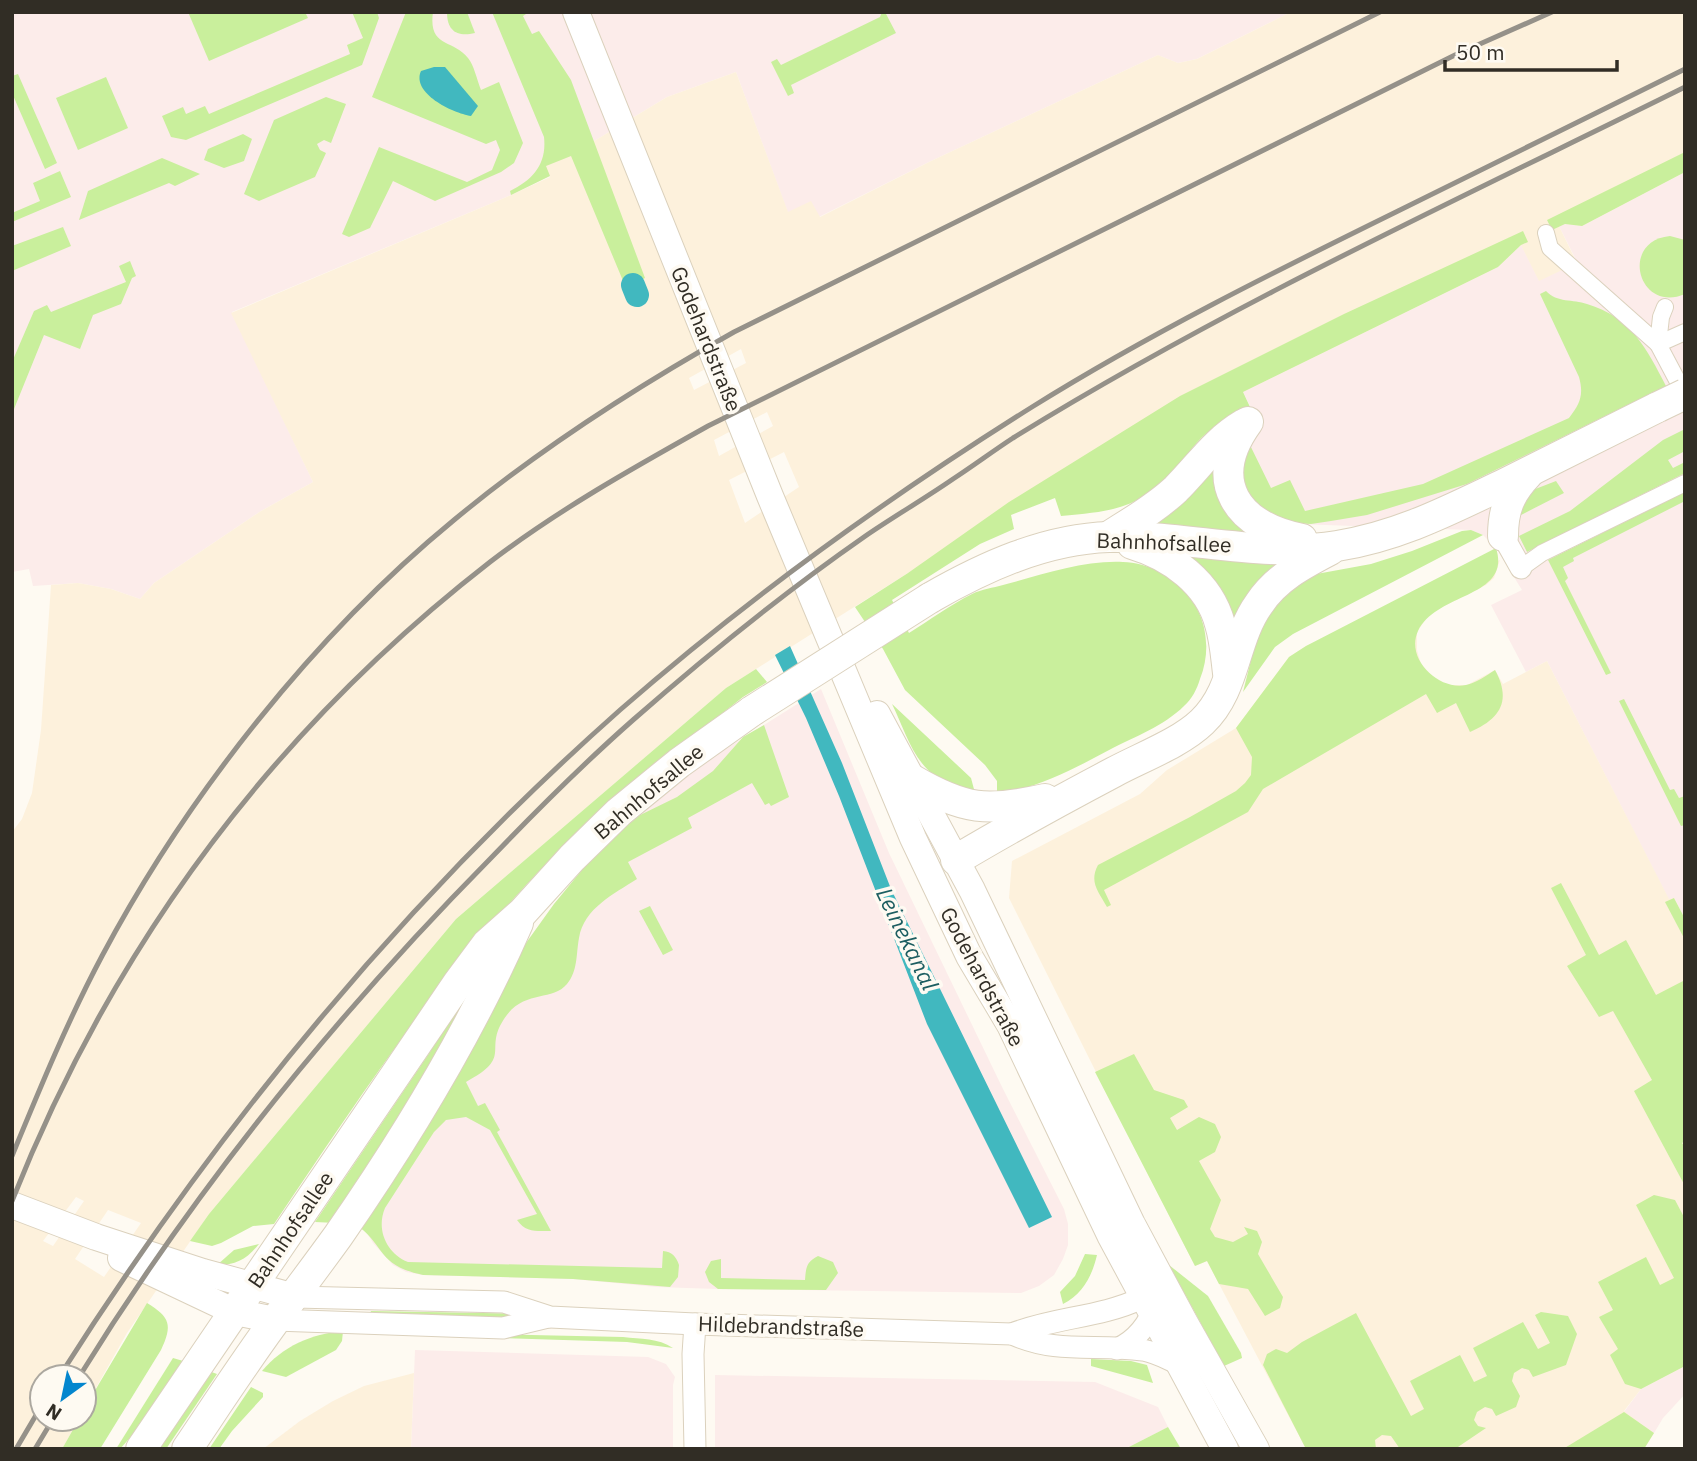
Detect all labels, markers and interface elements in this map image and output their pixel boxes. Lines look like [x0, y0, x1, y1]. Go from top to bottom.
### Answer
scale bar [1445, 28, 1616, 72]
text: 50 m [1456, 38, 1505, 66]
street label: Godehardstraße [665, 262, 749, 415]
street label: Bahnhofsallee [1096, 526, 1232, 558]
street label: Bahnhofsallee [588, 737, 709, 845]
water label: Leinekanal [870, 882, 946, 996]
street label: Godehardstraße [934, 902, 1031, 1051]
street label: Bahnhofsallee [241, 1166, 340, 1293]
street label: Hildebrandstraße [698, 1309, 864, 1343]
north arrow [28, 1363, 98, 1433]
text: N [41, 1398, 66, 1426]

